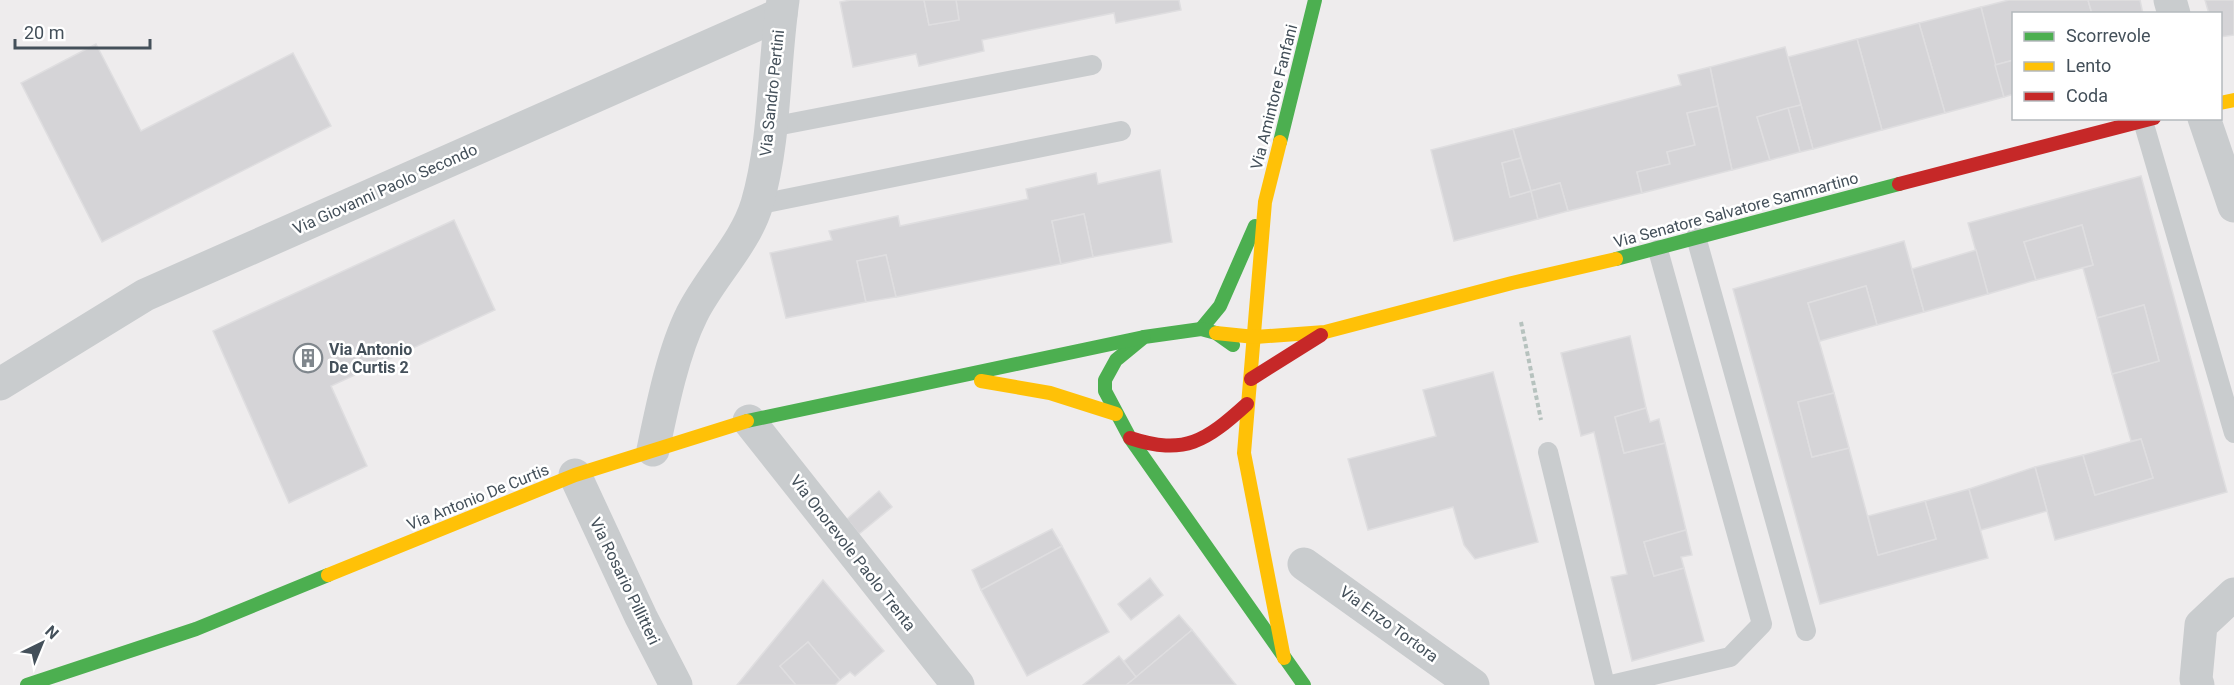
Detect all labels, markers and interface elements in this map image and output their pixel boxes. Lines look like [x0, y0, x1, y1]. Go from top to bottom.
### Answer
scale bar [15, 12, 150, 50]
legend [2012, 12, 2222, 120]
text: 20 m [24, 22, 64, 43]
street label: Via Amintore Fanfani [1247, 22, 1301, 172]
text: Scorrevole [2066, 25, 2151, 46]
street label: Via Sandro Pertini [756, 29, 788, 157]
text: Lento [2066, 55, 2111, 76]
text: Coda [2066, 85, 2108, 106]
street label: Via Giovanni Paolo Secondo [290, 140, 480, 238]
street label: Via Senatore Salvatore Sammartino [1612, 168, 1860, 252]
place label: Via Antonio De Curtis 2 [329, 340, 412, 377]
building icon: Via Antonio De Curtis 2 [292, 342, 324, 374]
street label: Via Antonio De Curtis [404, 460, 552, 534]
street label: Via Onorevole Paolo Trenta [786, 471, 920, 635]
street label: Via Rosario Pillitteri [586, 514, 664, 648]
street label: Via Enzo Tortora [1336, 582, 1442, 666]
north arrow [12, 613, 72, 673]
text: N [41, 622, 62, 643]

